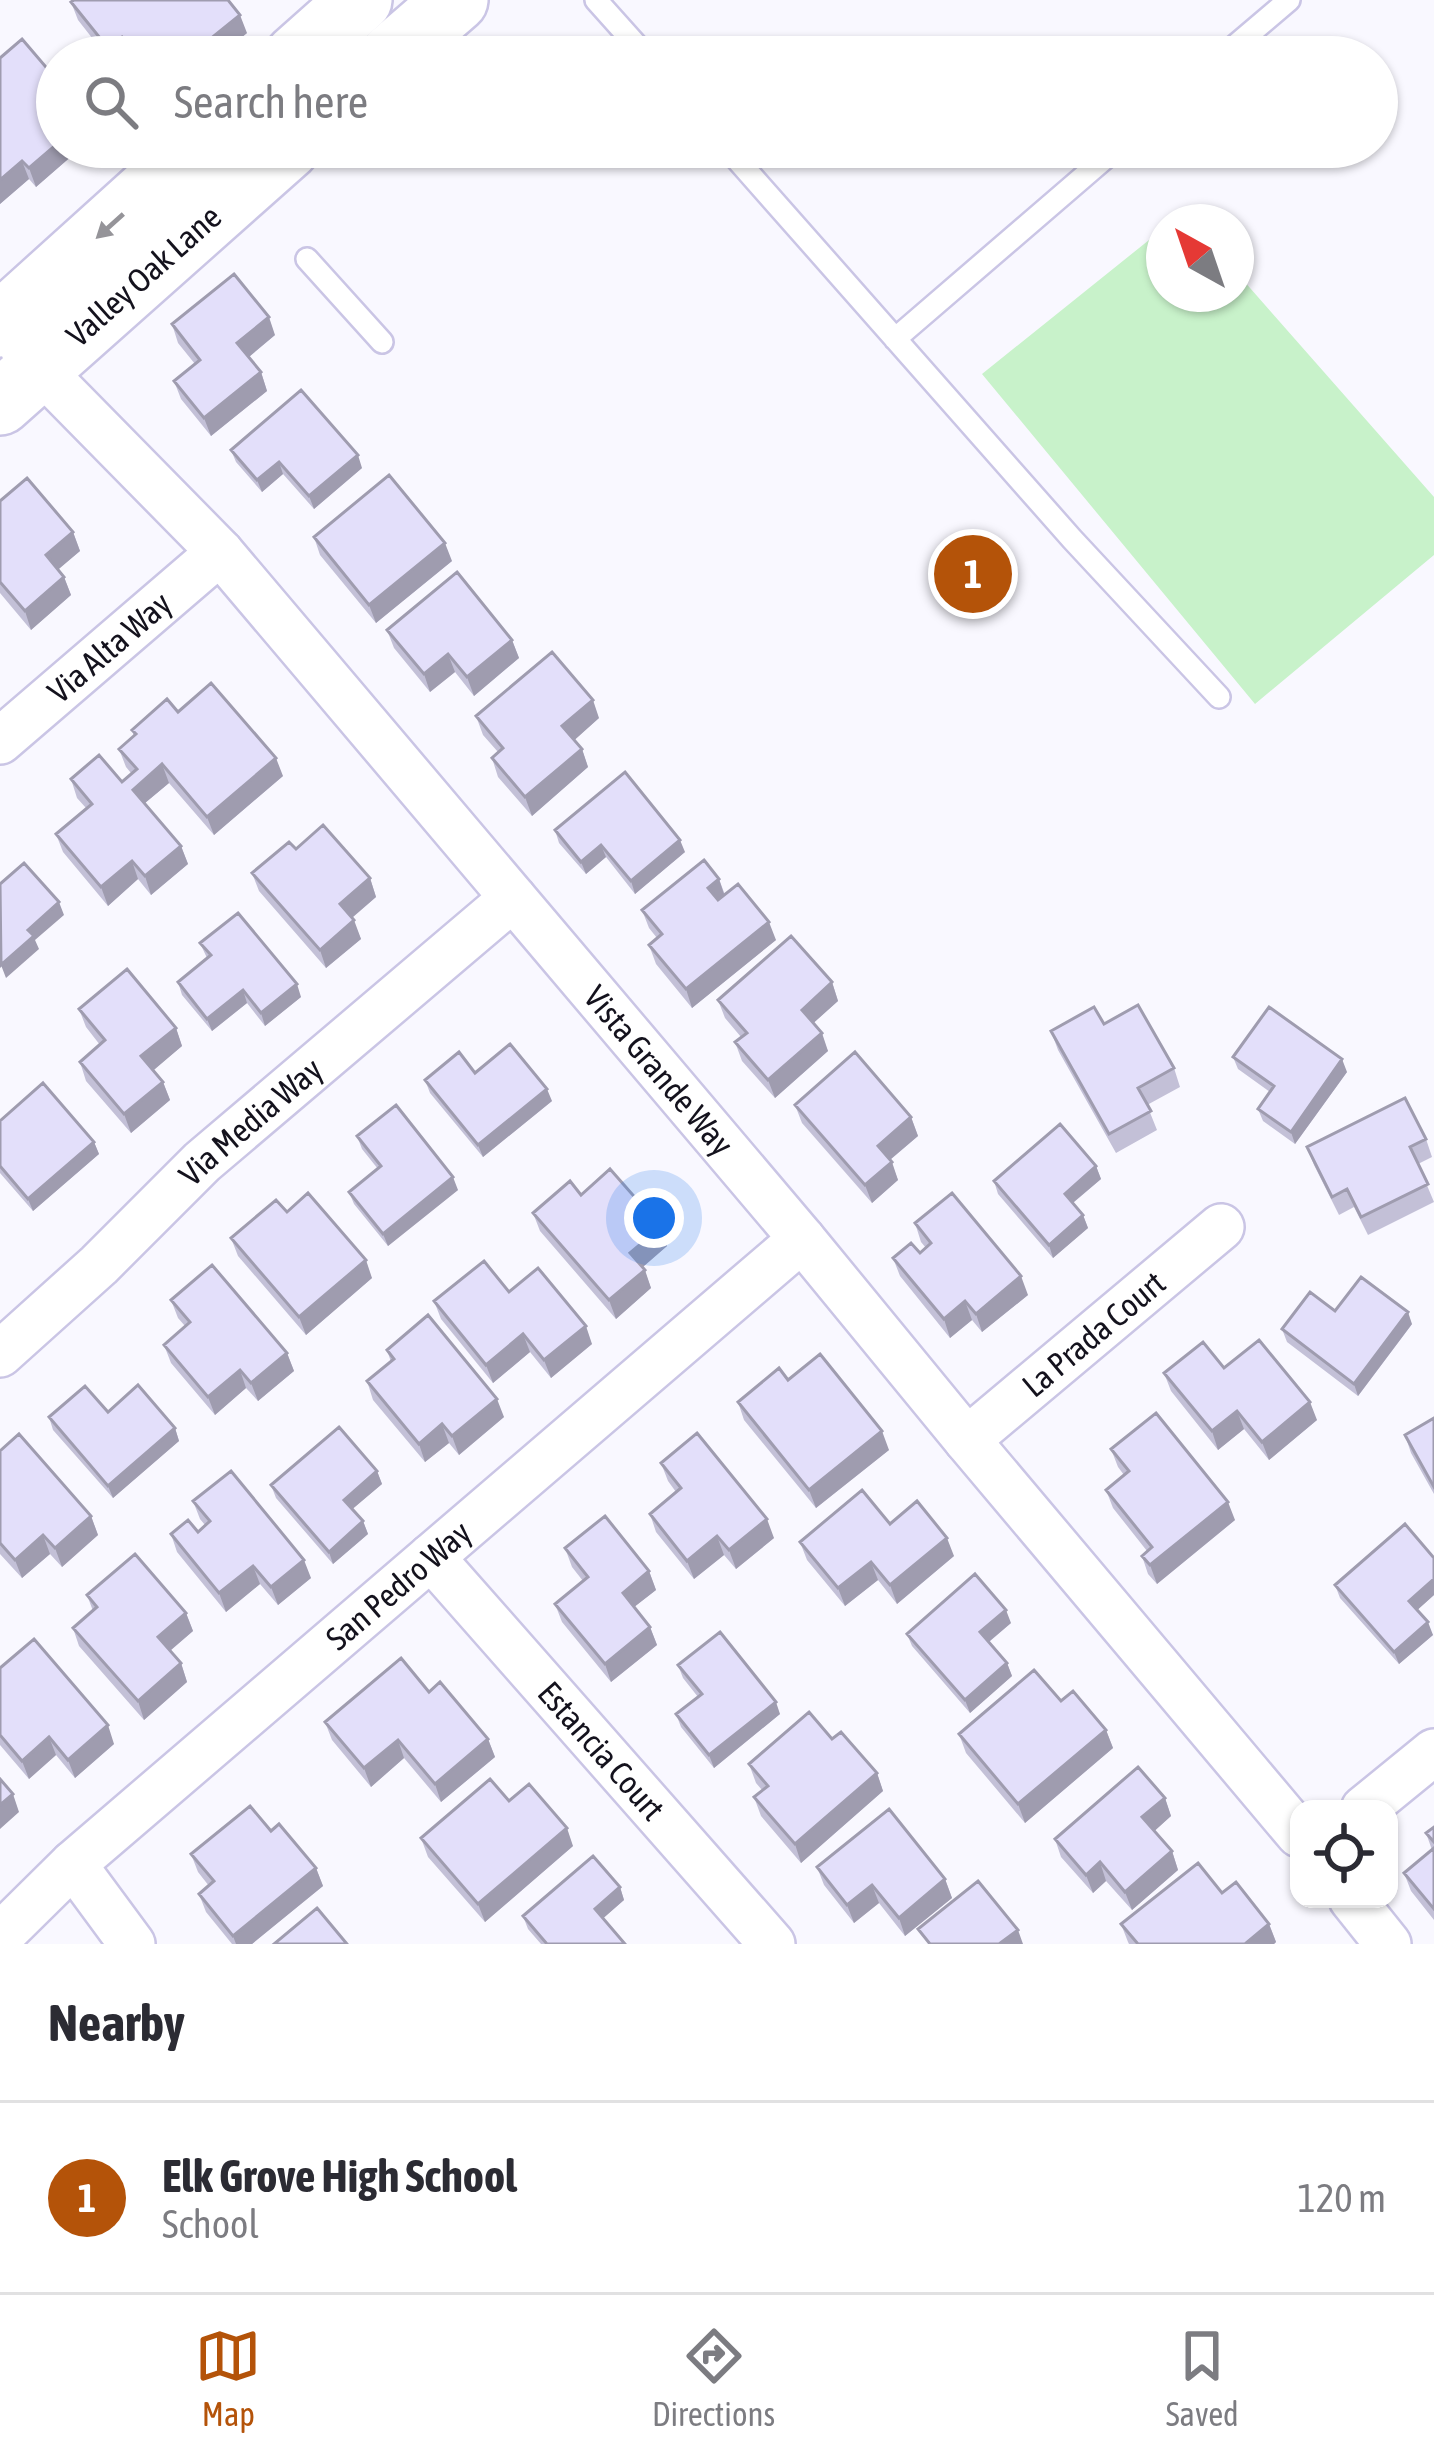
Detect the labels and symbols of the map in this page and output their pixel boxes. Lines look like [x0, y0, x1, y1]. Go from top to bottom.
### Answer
street label: Valley Oak Lane [59, 197, 228, 354]
north arrow [1146, 204, 1254, 312]
one-way arrow [95, 211, 124, 239]
pin: 1 [934, 529, 1012, 619]
street label: Via Alta Way [40, 584, 178, 710]
street label: Vista Grande Way [577, 978, 741, 1163]
street label: Via Media Way [171, 1050, 329, 1193]
your location [624, 1188, 684, 1248]
street label: La Prada Court [1015, 1263, 1172, 1404]
street label: San Pedro Way [318, 1513, 478, 1657]
street label: Estancia Court [531, 1674, 673, 1827]

